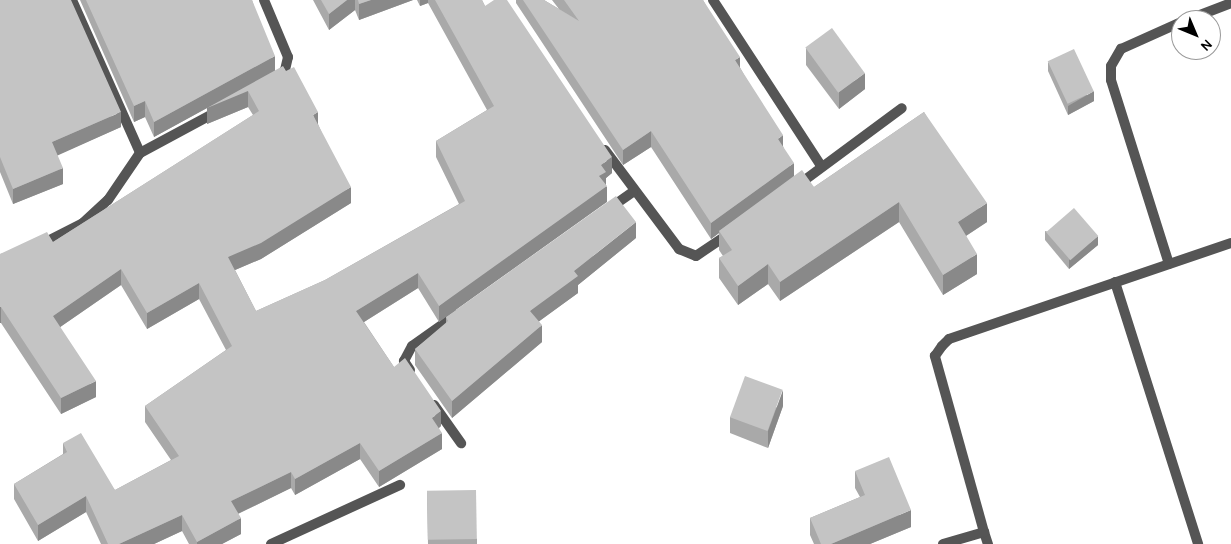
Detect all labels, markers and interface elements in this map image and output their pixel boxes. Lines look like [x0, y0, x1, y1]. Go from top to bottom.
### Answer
north arrow [1171, 10, 1221, 60]
text: N [1197, 36, 1216, 55]

